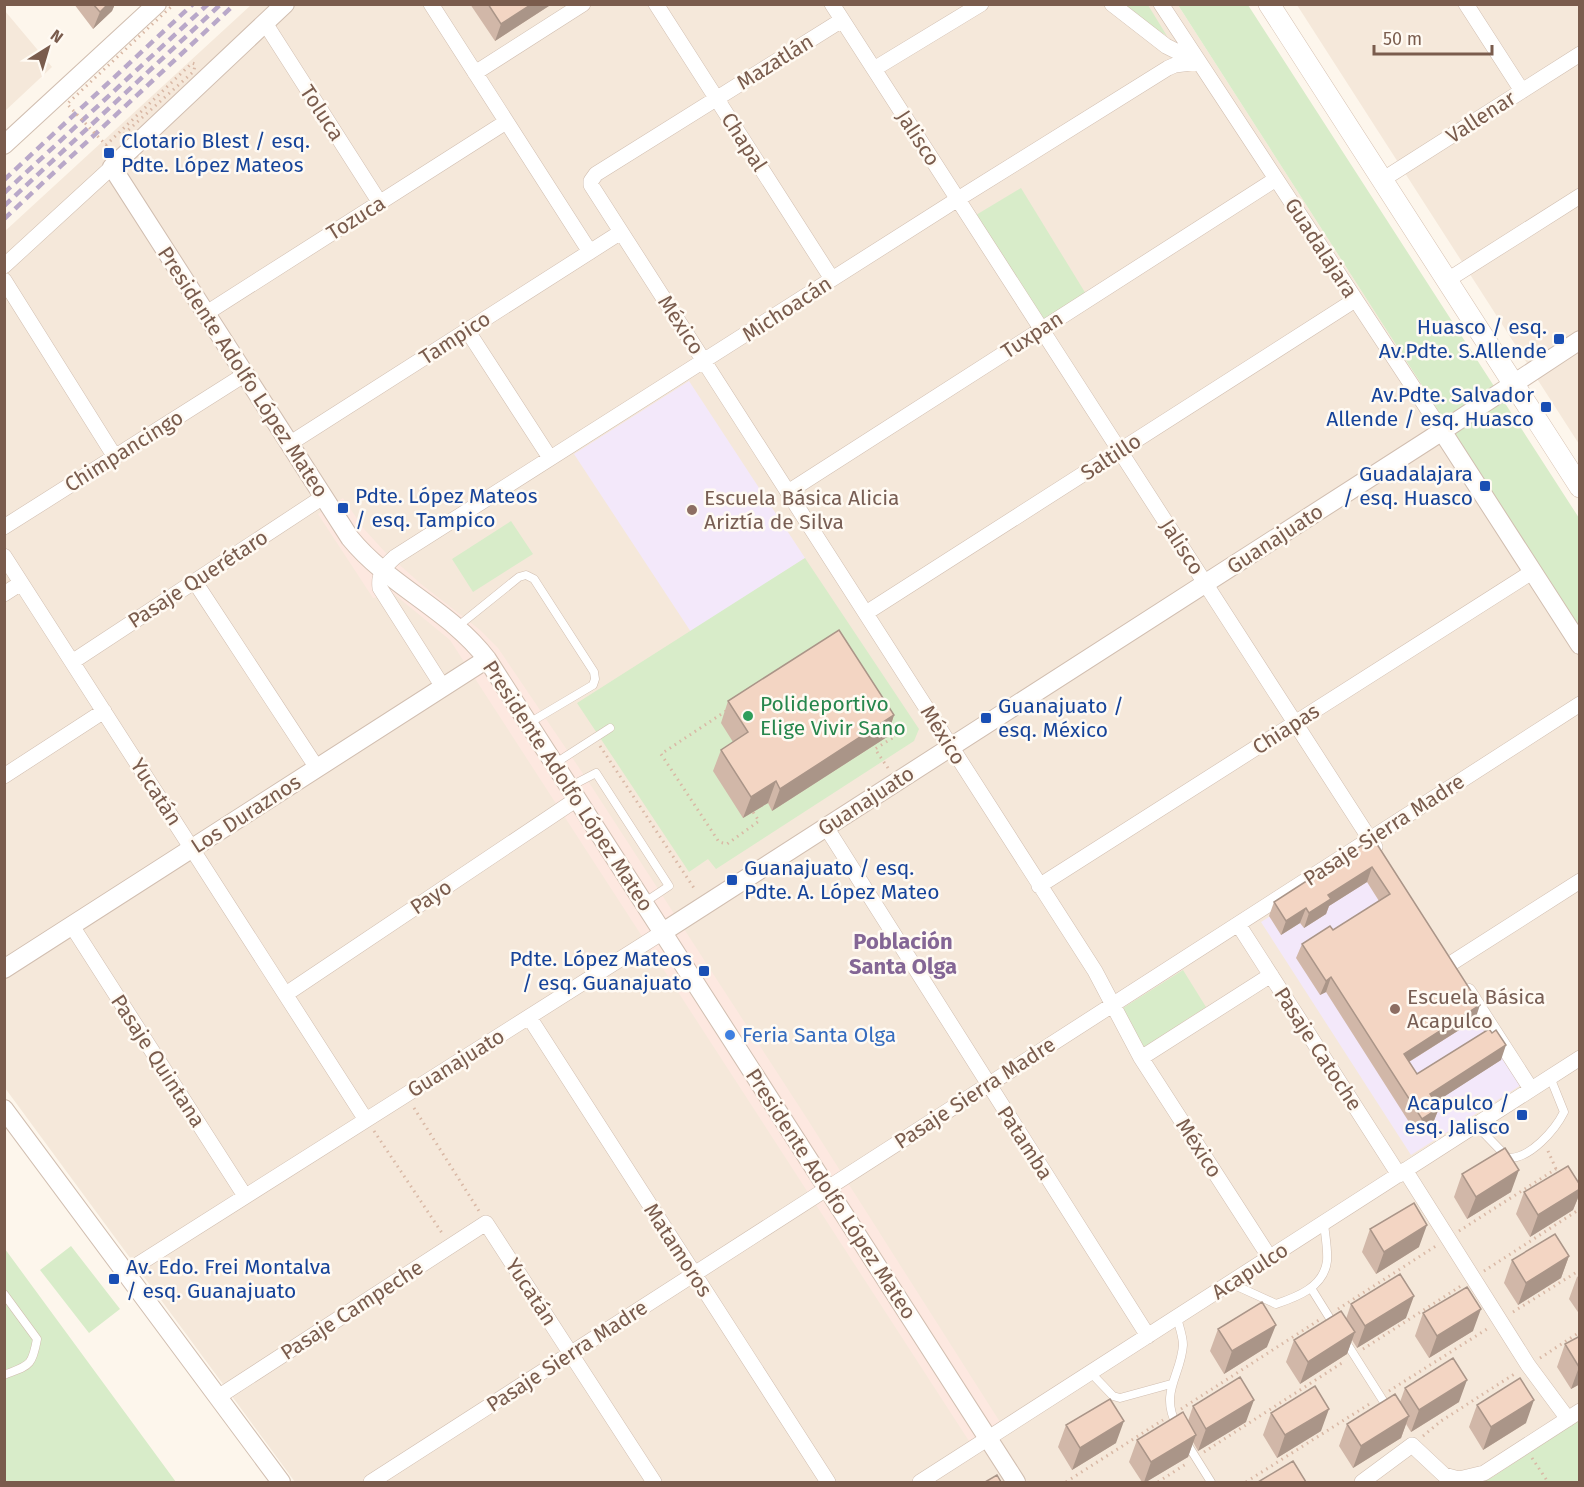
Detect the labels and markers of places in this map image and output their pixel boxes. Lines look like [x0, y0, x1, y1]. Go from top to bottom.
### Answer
place label: Clotario Blest / esq. Pdte. López Mateos [121, 128, 310, 178]
marker: Clotario Blest / esq. Pdte. López Mateos [102, 146, 116, 160]
place label: Huasco / esq. Av.Pdte. S.Allende [1379, 314, 1547, 364]
marker: Huasco / esq. Av.Pdte. S.Allende [1552, 332, 1566, 346]
place label: Av.Pdte. Salvador Allende / esq. Huasco [1326, 382, 1534, 432]
marker: Av.Pdte. Salvador Allende / esq. Huasco [1539, 400, 1553, 414]
place label: Guadalajara / esq. Huasco [1343, 461, 1473, 511]
marker: Guadalajara / esq. Huasco [1478, 479, 1492, 493]
place label: Pdte. López Mateos / esq. Tampico [355, 483, 538, 533]
place label: Escuela Básica Alicia Ariztía de Silva [704, 485, 900, 535]
marker: Pdte. López Mateos / esq. Tampico [336, 501, 350, 515]
marker: Escuela Básica Alicia Ariztía de Silva [685, 503, 699, 517]
place label: Polideportivo Elige Vivir Sano [760, 691, 906, 741]
place label: Guanajuato / esq. México [998, 693, 1124, 743]
marker: Polideportivo Elige Vivir Sano [741, 709, 755, 723]
marker: Guanajuato / esq. México [979, 711, 993, 725]
place label: Guanajuato / esq. Pdte. A. López Mateo [744, 855, 939, 905]
marker: Guanajuato / esq. Pdte. A. López Mateo [725, 873, 739, 887]
place label: Pdte. López Mateos / esq. Guanajuato [510, 946, 692, 996]
marker: Pdte. López Mateos / esq. Guanajuato [697, 964, 711, 978]
place label: Escuela Básica Acapulco [1407, 984, 1545, 1034]
marker: Escuela Básica Acapulco [1388, 1002, 1402, 1016]
place label: Feria Santa Olga [742, 1022, 896, 1048]
marker: Feria Santa Olga [723, 1028, 737, 1042]
place label: Acapulco / esq. Jalisco [1404, 1090, 1510, 1140]
marker: Acapulco / esq. Jalisco [1515, 1108, 1529, 1122]
place label: Av. Edo. Frei Montalva / esq. Guanajuato [126, 1254, 331, 1304]
marker: Av. Edo. Frei Montalva / esq. Guanajuato [107, 1272, 121, 1286]

